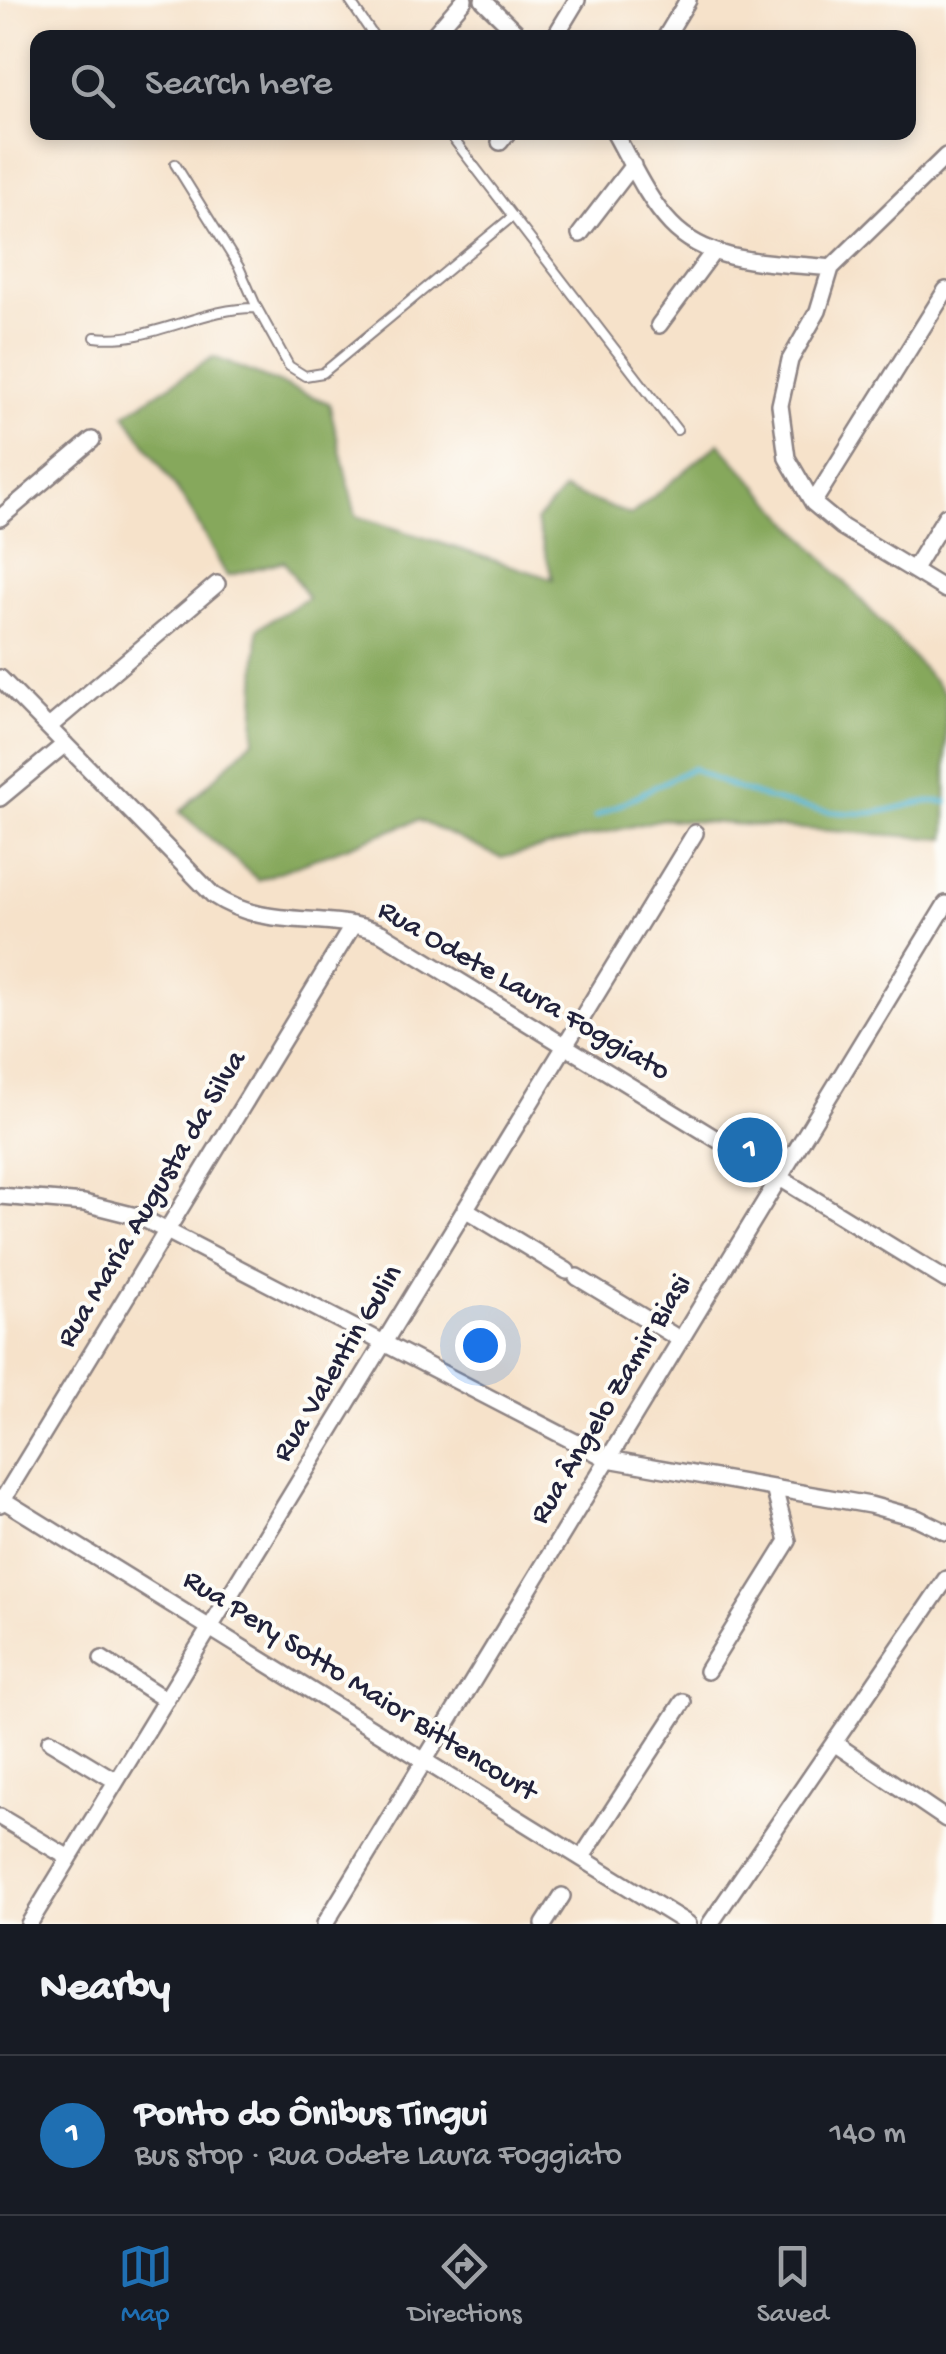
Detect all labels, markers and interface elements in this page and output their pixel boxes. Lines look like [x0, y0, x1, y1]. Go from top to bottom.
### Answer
search box [30, 30, 916, 140]
icon: search [65, 58, 120, 113]
text: Search here [145, 63, 332, 107]
street label: Rua Odete Laura Foggiato [371, 894, 675, 1090]
street label: Rua Maria Augusta da Silva [50, 1044, 256, 1355]
pin: 1 [718, 1112, 782, 1188]
street label: Rua Valentin Gulin [266, 1259, 412, 1469]
street label: Rua Ângelo Zamir Biasi [523, 1268, 700, 1531]
your location [455, 1320, 506, 1371]
street label: Rua Pery Sotto Maior Bittencourt [176, 1563, 545, 1812]
text: Nearby [40, 1965, 170, 2014]
text: Ponto do Ônibus Tingui [135, 2094, 488, 2138]
text: 1 [66, 2116, 79, 2154]
text: 140 m [829, 2116, 906, 2154]
text: Bus stop · Rua Odete Laura Foggiato [135, 2138, 622, 2176]
tab: Map [118, 2239, 173, 2332]
tab: Directions [408, 2239, 522, 2332]
tab: Saved [757, 2239, 828, 2332]

